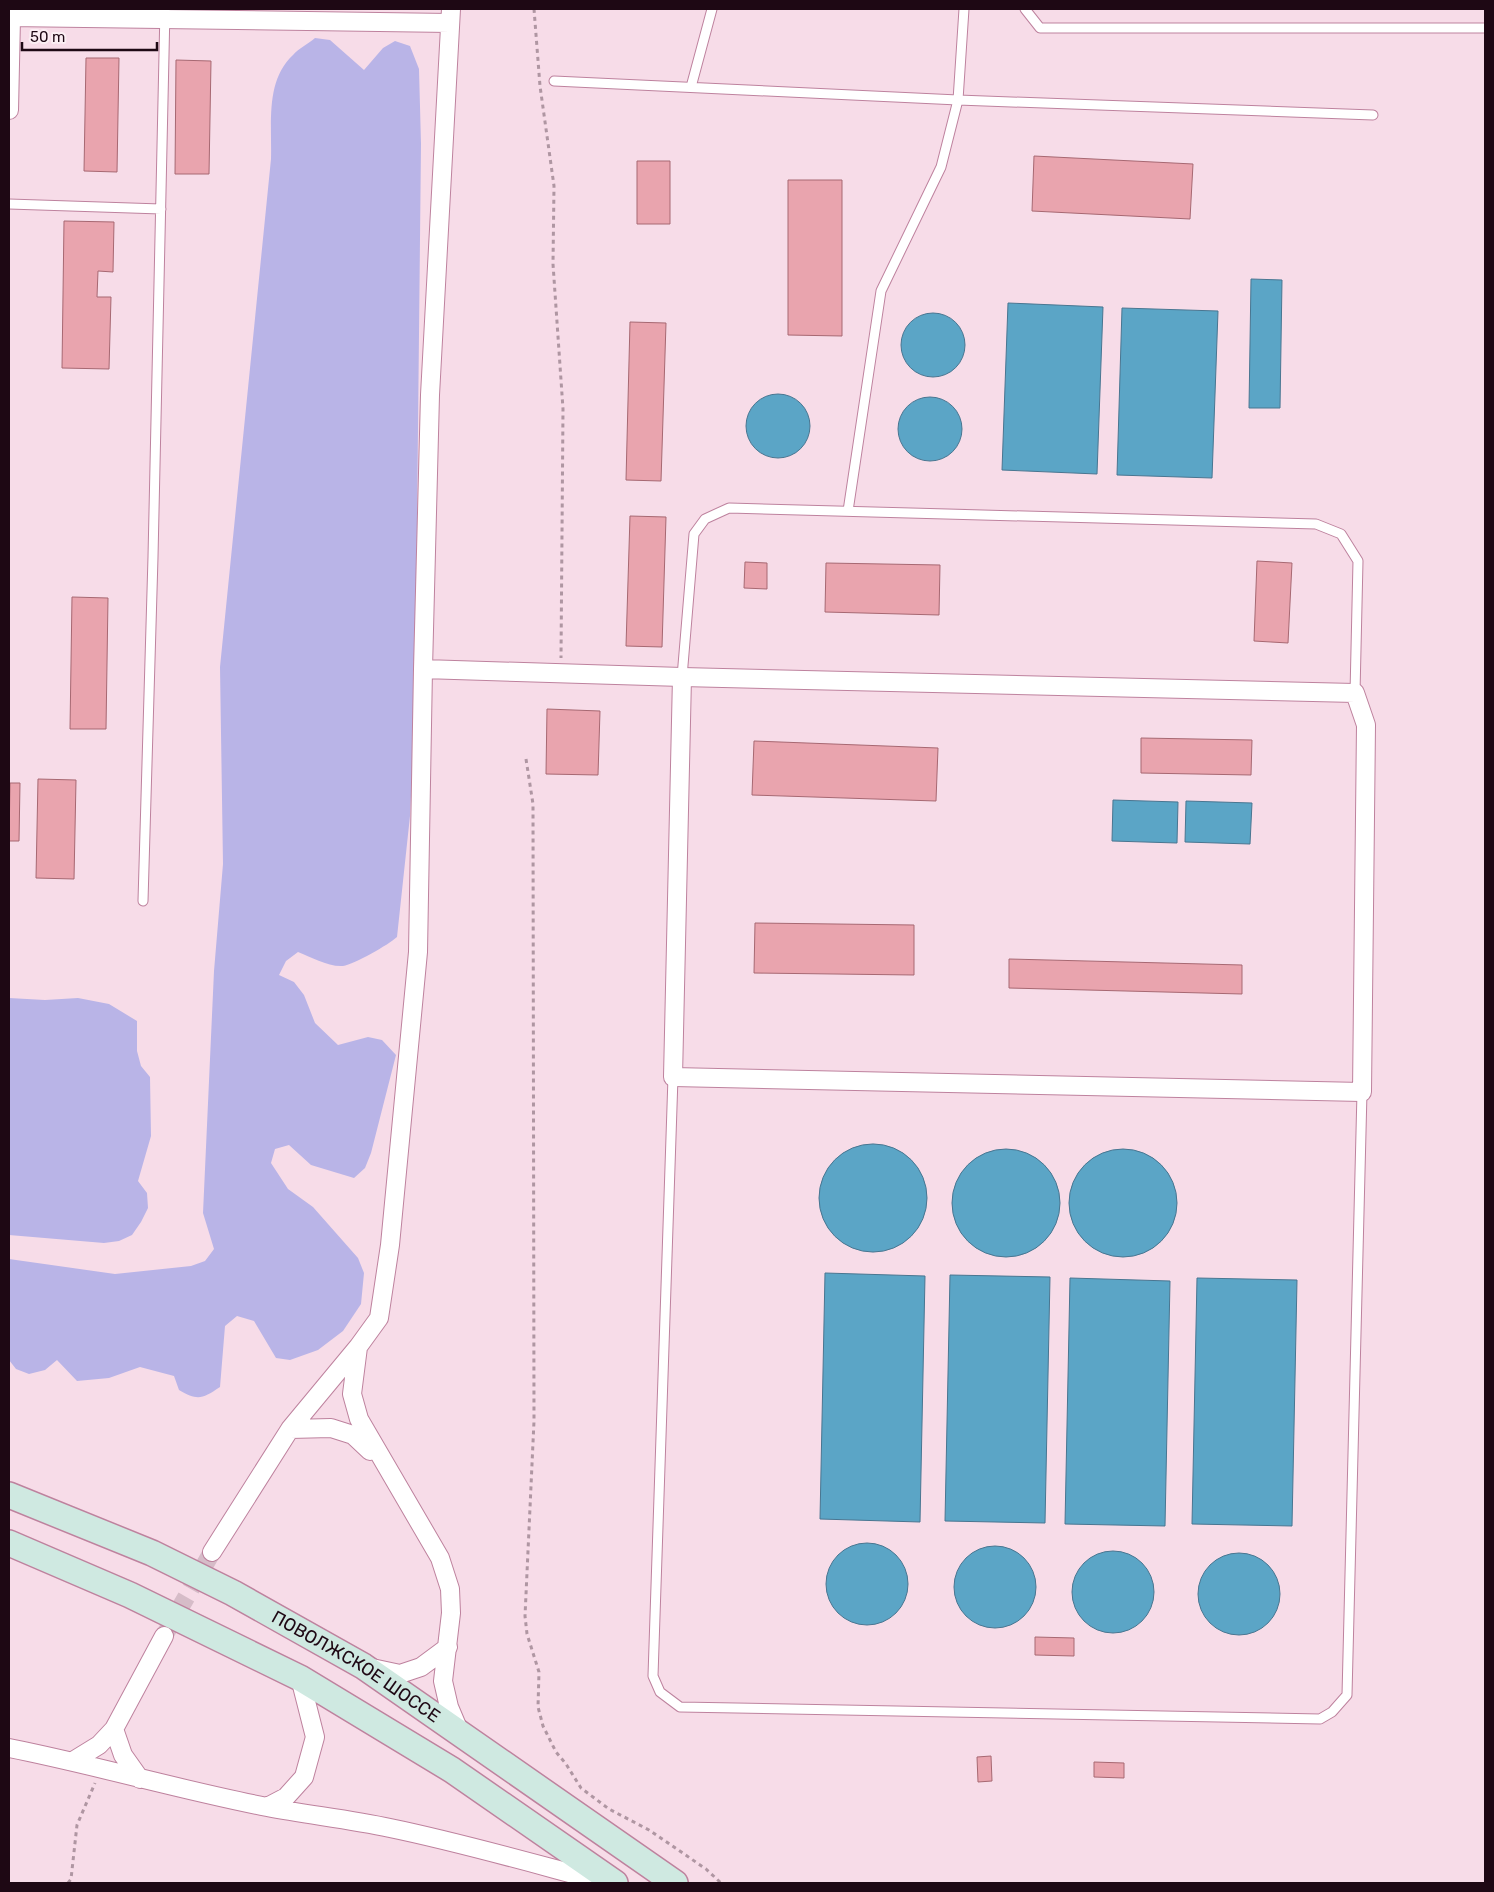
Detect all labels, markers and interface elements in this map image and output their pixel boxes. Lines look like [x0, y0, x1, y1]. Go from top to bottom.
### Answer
scale bar [22, 20, 158, 52]
text: 50 m [30, 28, 65, 46]
street label: ПОВОЛЖСКОЕ ШОССЕ [268, 1606, 444, 1727]

